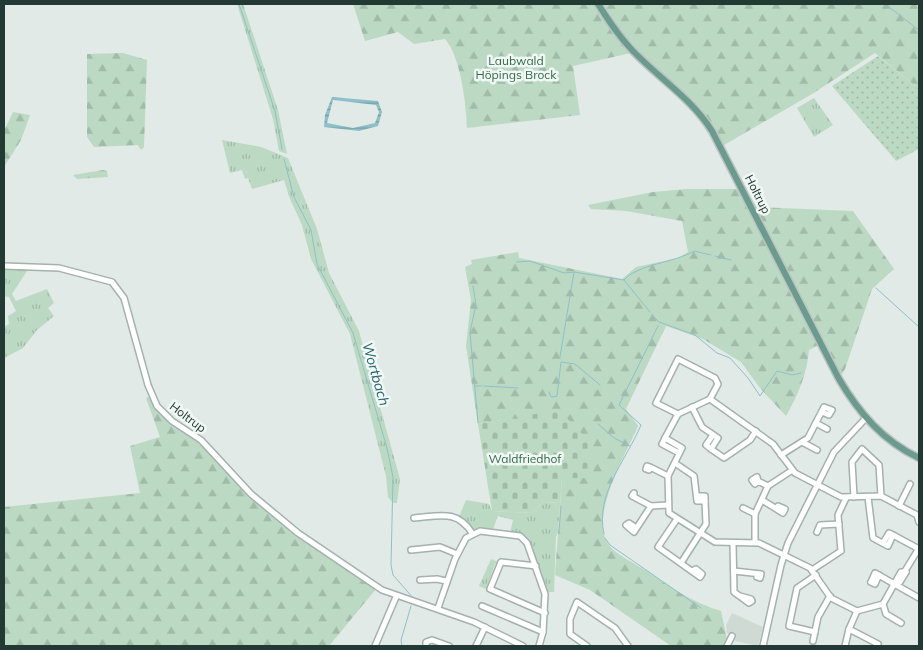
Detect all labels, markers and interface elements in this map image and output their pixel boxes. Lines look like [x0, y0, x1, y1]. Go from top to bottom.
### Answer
park label: Laubwald Höpings Brock [476, 53, 557, 82]
street label: Holtrup [742, 172, 774, 216]
water label: Wortbach [358, 340, 394, 408]
street label: Holtrup [167, 398, 209, 436]
park label: Waldfriedhof [489, 451, 562, 466]

